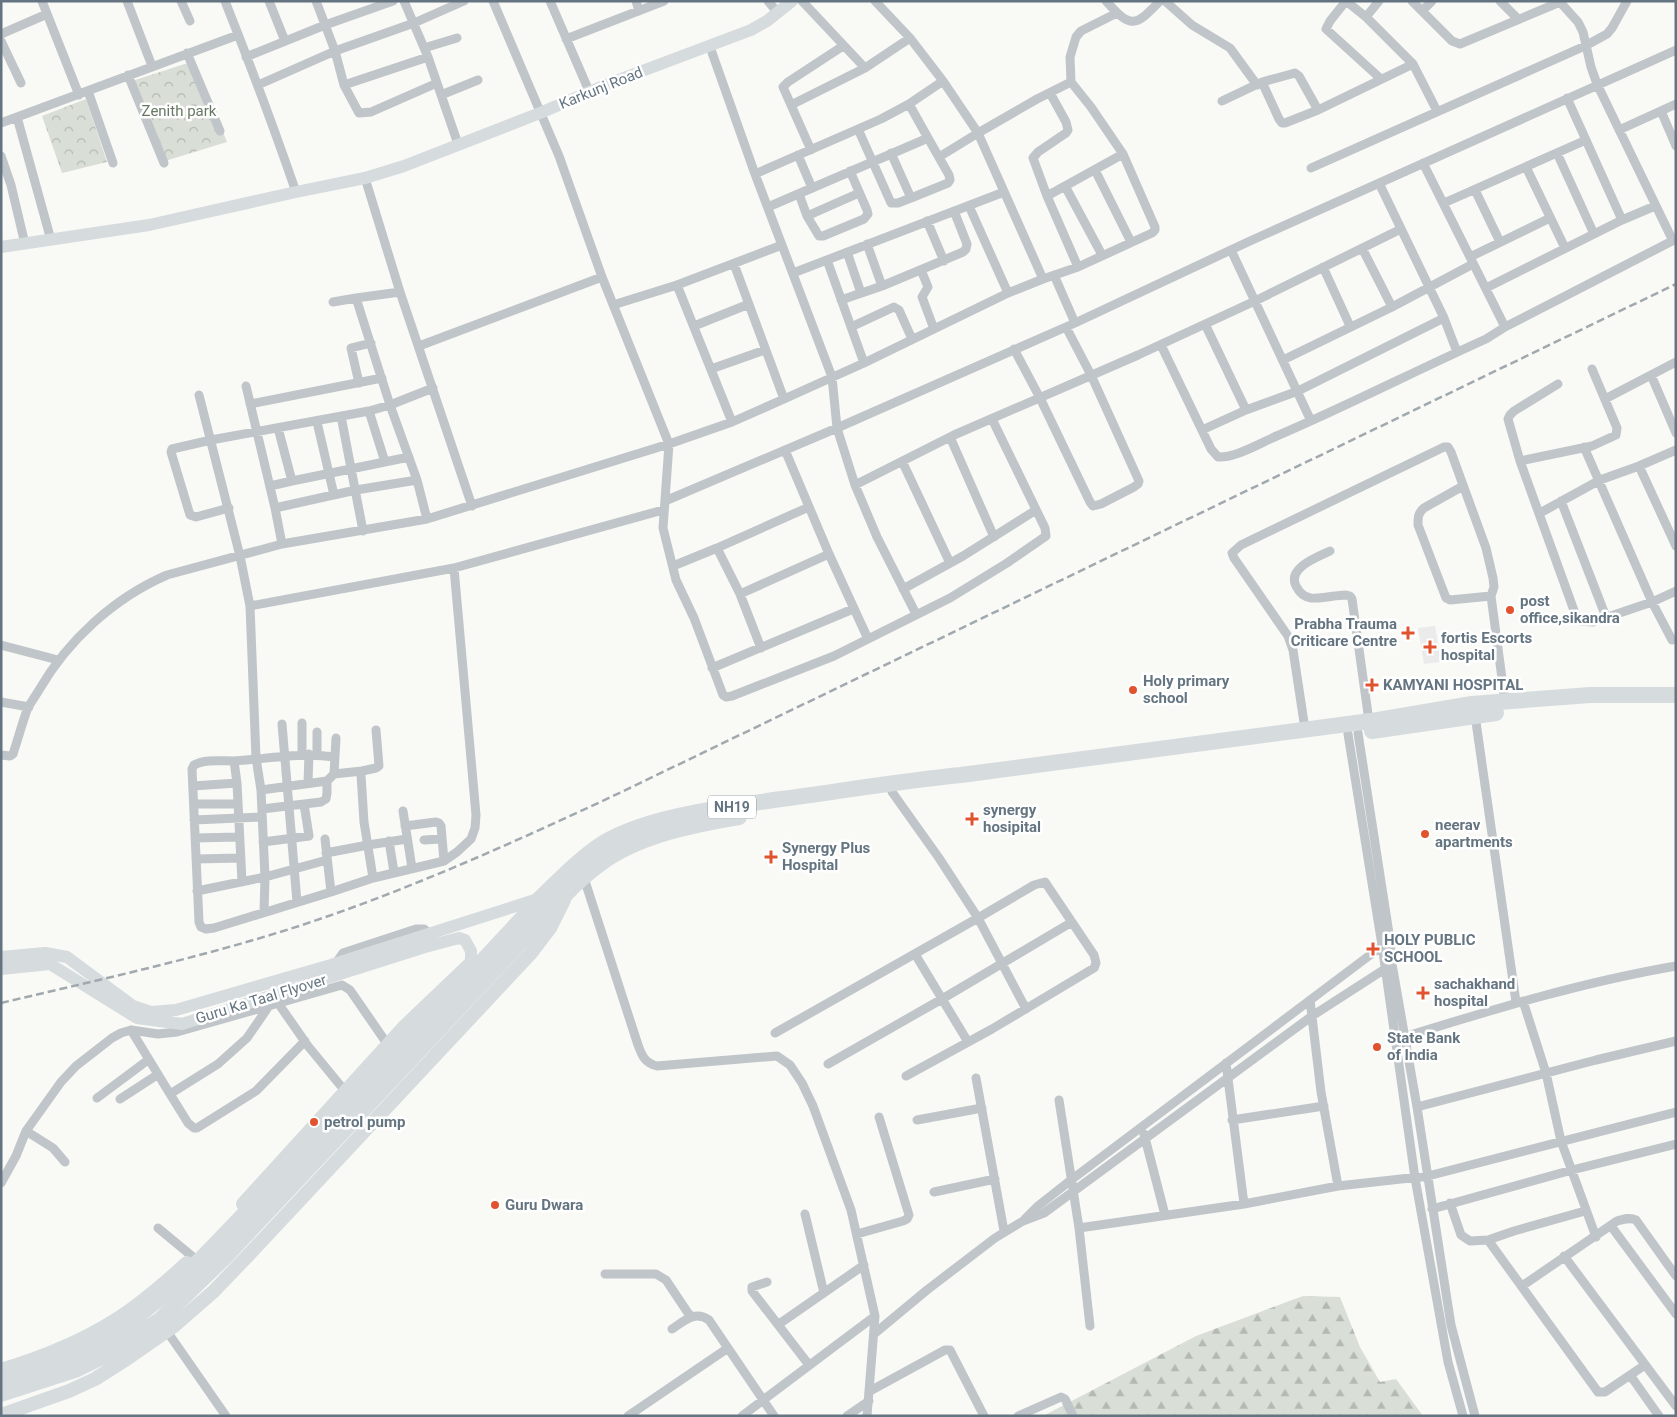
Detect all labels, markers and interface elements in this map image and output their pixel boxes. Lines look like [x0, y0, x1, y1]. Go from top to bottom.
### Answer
street label: Karkunj Road [557, 63, 645, 113]
park label: Zenith park [142, 102, 217, 120]
place label: post office,sikandra [1520, 592, 1620, 627]
marker: post office,sikandra [1504, 604, 1516, 616]
place label: Prabha Trauma Criticare Centre [1291, 615, 1397, 650]
marker: Prabha Trauma Criticare Centre [1401, 626, 1415, 640]
place label: fortis Escorts hospital [1441, 629, 1533, 664]
marker: fortis Escorts hospital [1423, 640, 1437, 654]
place label: Holy primary school [1143, 672, 1230, 707]
place label: KAMYANI HOSPITAL [1383, 676, 1523, 694]
marker: KAMYANI HOSPITAL [1365, 678, 1379, 692]
marker: Holy primary school [1127, 684, 1139, 696]
road number: NH19 [708, 796, 756, 819]
place label: synergy hosipital [983, 801, 1041, 836]
marker: synergy hosipital [965, 812, 979, 826]
place label: neerav apartments [1435, 816, 1513, 851]
marker: neerav apartments [1419, 828, 1431, 840]
place label: Synergy Plus Hospital [782, 839, 871, 874]
marker: Synergy Plus Hospital [764, 850, 778, 864]
place label: HOLY PUBLIC SCHOOL [1384, 931, 1476, 966]
marker: HOLY PUBLIC SCHOOL [1366, 942, 1380, 956]
street label: Guru Ka Taal Flyover [193, 971, 329, 1027]
place label: sachakhand hospital [1434, 975, 1515, 1010]
marker: sachakhand hospital [1416, 986, 1430, 1000]
place label: State Bank of India [1387, 1029, 1461, 1064]
marker: State Bank of India [1371, 1041, 1383, 1053]
place label: petrol pump [324, 1113, 405, 1131]
marker: petrol pump [308, 1116, 320, 1128]
place label: Guru Dwara [505, 1196, 583, 1214]
marker: Guru Dwara [489, 1199, 501, 1211]

